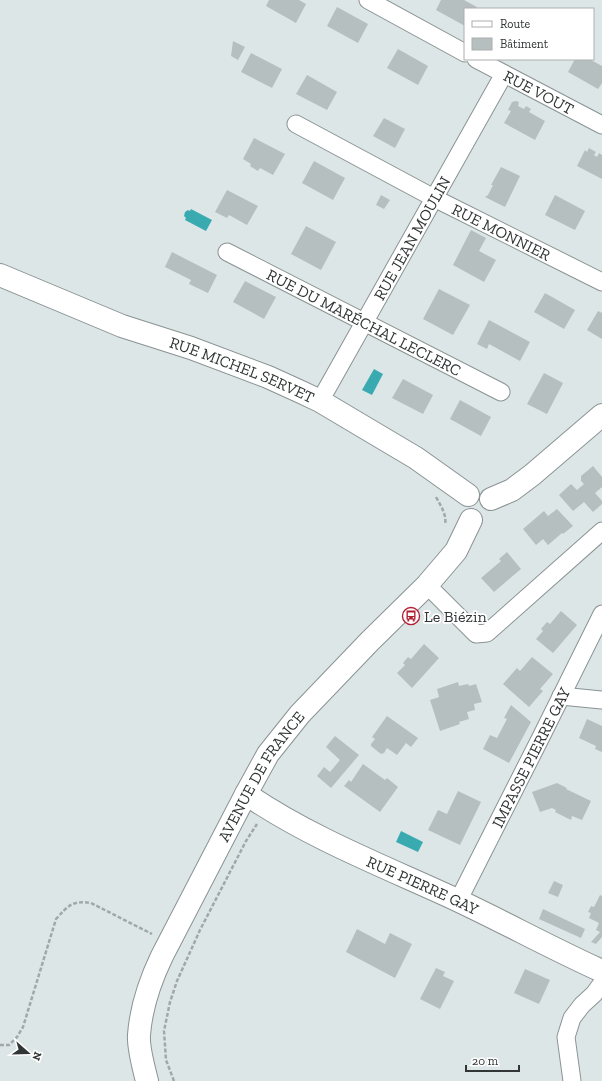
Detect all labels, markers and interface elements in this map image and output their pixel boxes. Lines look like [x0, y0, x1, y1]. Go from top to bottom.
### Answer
legend [464, 8, 594, 60]
text: Route [500, 17, 531, 31]
text: Bâtiment [500, 37, 549, 51]
street label: RUE VOUT [500, 66, 577, 119]
street label: RUE JEAN MOULIN [370, 173, 455, 304]
street label: RUE MONNIER [449, 200, 554, 265]
street label: RUE DU MARÉCHAL LECLERC [263, 265, 464, 380]
street label: RUE MICHEL SERVET [167, 333, 318, 407]
bus stop icon: Le Biézin [401, 606, 421, 626]
place label: Le Biézin [424, 607, 487, 626]
street label: IMPASSE PIERRE GAY [488, 684, 574, 831]
street label: AVENUE DE FRANCE [214, 707, 309, 845]
street label: RUE PIERRE GAY [364, 852, 482, 919]
north arrow [8, 1033, 48, 1073]
scale bar [466, 1047, 519, 1073]
text: N [29, 1050, 44, 1063]
text: 20 m [472, 1054, 499, 1068]

